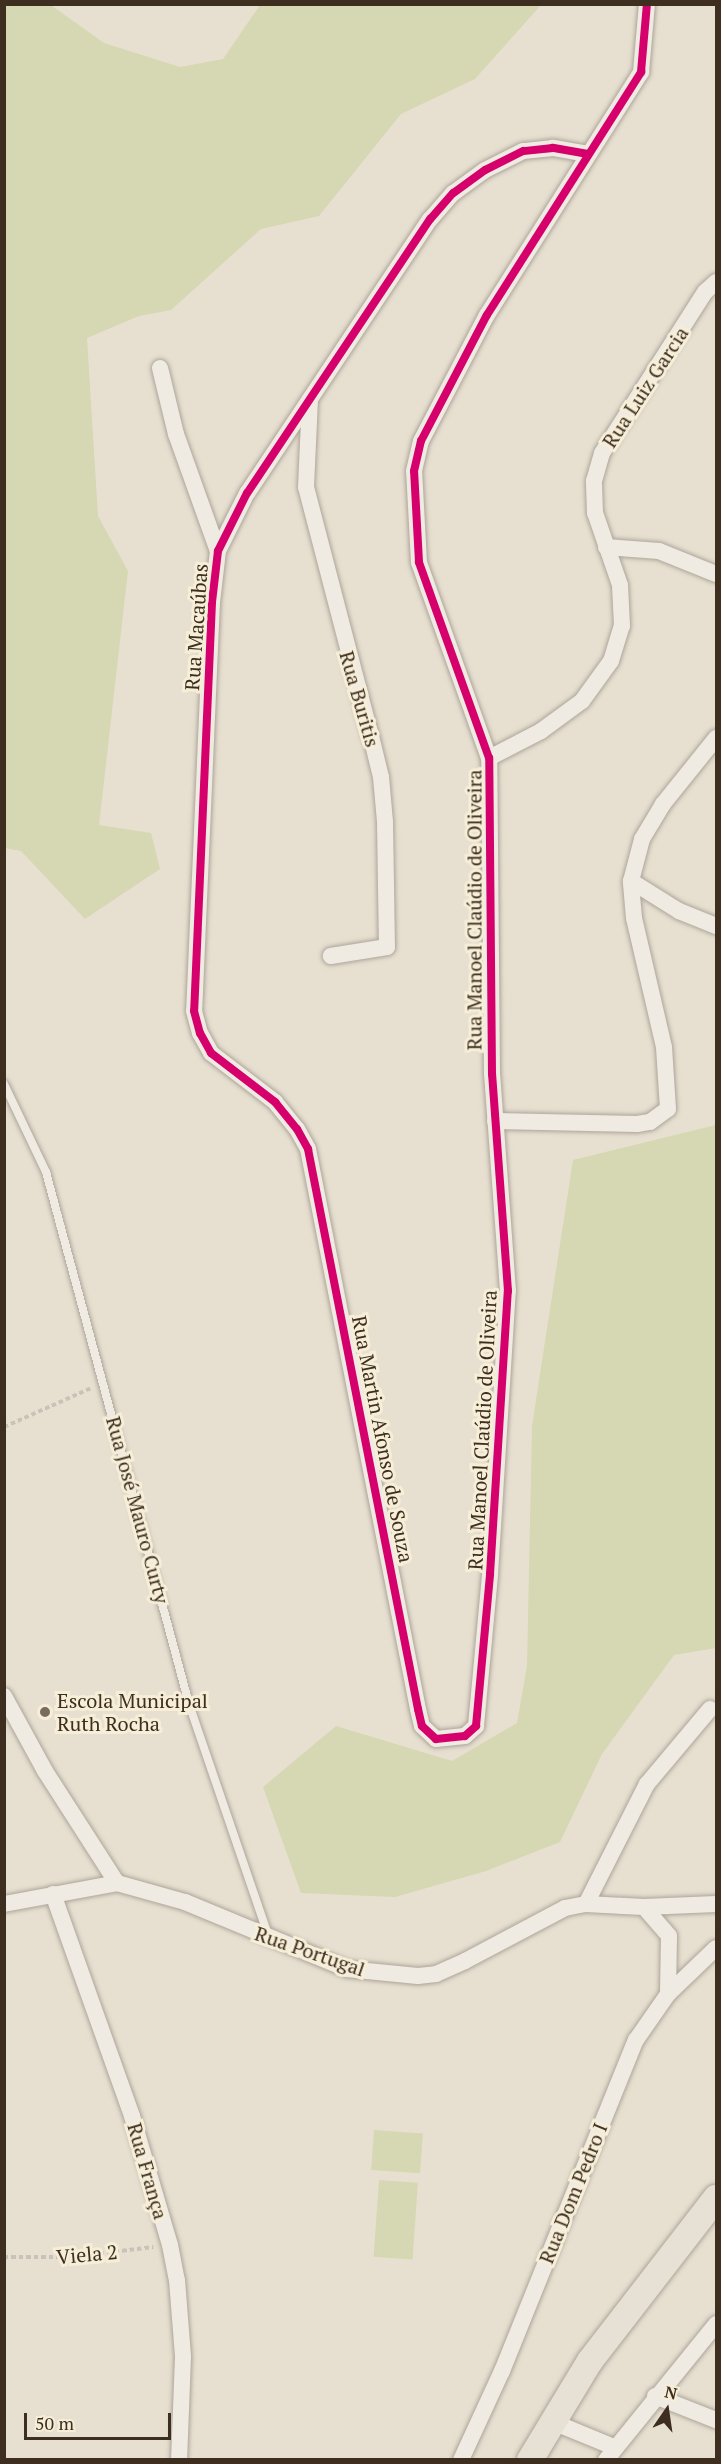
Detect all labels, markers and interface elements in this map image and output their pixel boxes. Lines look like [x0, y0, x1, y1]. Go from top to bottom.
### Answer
street label: Rua Luiz Garcia [597, 322, 693, 452]
street label: Rua Macaúbas [180, 563, 212, 691]
street label: Rua Buritis [335, 648, 385, 750]
street label: Rua Manoel Claúdio de Oliveira [462, 770, 486, 1050]
street label: Rua Manoel Claúdio de Oliveira [463, 1289, 501, 1571]
street label: Rua Martin Afonso de Souza [347, 1313, 419, 1565]
street label: Rua José Mauro Curty [101, 1414, 175, 1606]
place label: Escola Municipal Ruth Rocha [57, 1688, 208, 1735]
marker: Escola Municipal Ruth Rocha [38, 1705, 52, 1719]
street label: Rua Portugal [252, 1921, 368, 1981]
street label: Rua Dom Pedro I [534, 2119, 612, 2267]
street label: Rua França [123, 2120, 173, 2222]
street label: Viela 2 [55, 2239, 119, 2269]
north arrow [637, 2380, 697, 2440]
text: N [663, 2380, 679, 2405]
scale bar [27, 2401, 174, 2439]
text: 50 m [35, 2411, 74, 2435]

